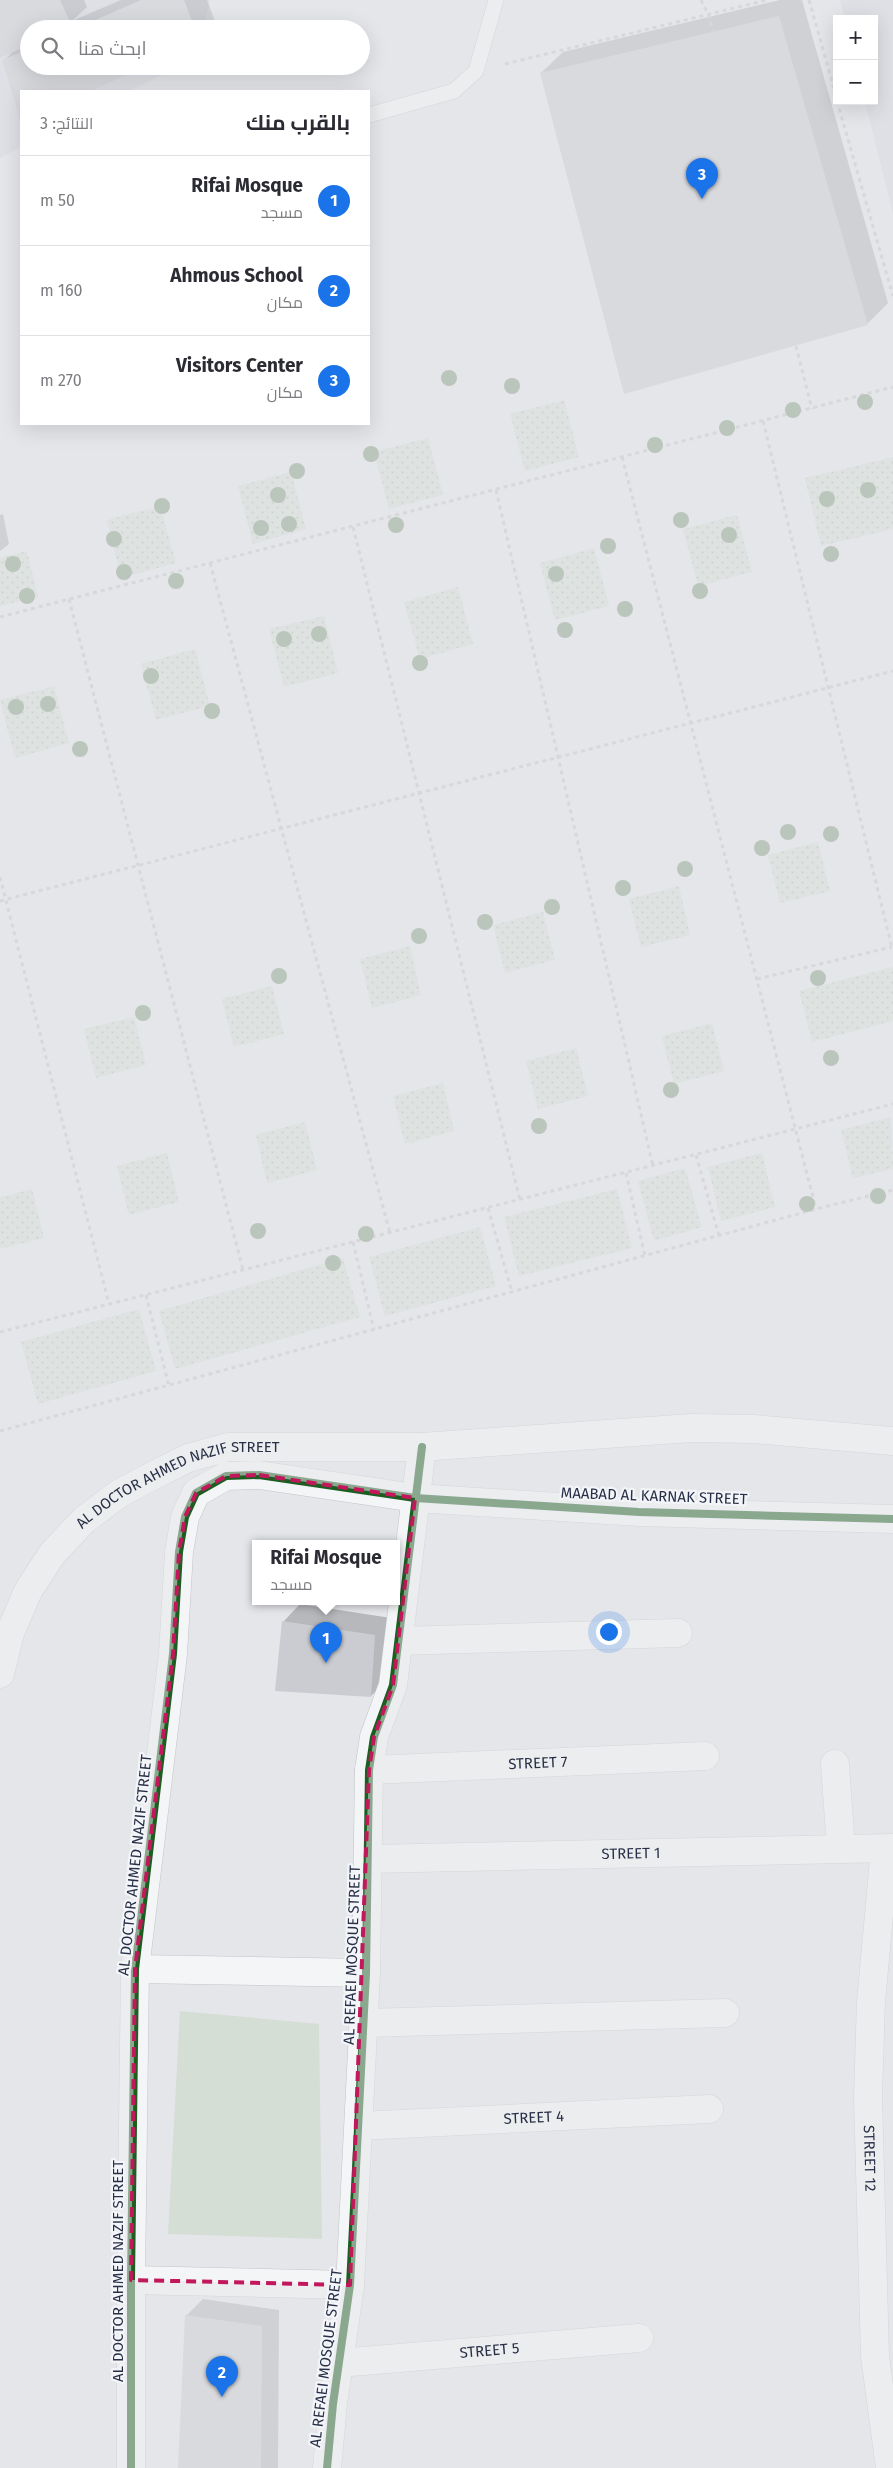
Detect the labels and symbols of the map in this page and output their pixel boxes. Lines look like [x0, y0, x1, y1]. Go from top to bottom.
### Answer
pin: 3 [686, 158, 718, 199]
street label: AL DOCTOR AHMED NAZIF STREET [72, 1438, 280, 1532]
street label: MAABAD AL KARNAK STREET [560, 1484, 748, 1508]
your location [596, 1619, 622, 1645]
pin: 1 [310, 1622, 342, 1663]
street label: AL DOCTOR AHMED NAZIF STREET [114, 1753, 156, 1976]
street label: STREET 7 [508, 1753, 568, 1773]
street label: STREET 1 [601, 1844, 661, 1863]
street label: AL REFAEI MOSQUE STREET [340, 1865, 364, 2045]
street label: STREET 4 [503, 2107, 564, 2128]
street label: STREET 12 [860, 2125, 880, 2192]
street label: AL DOCTOR AHMED NAZIF STREET [109, 2160, 127, 2382]
street label: AL REFAEI MOSQUE STREET [306, 2268, 346, 2448]
street label: STREET 5 [459, 2339, 520, 2362]
pin: 2 [206, 2356, 238, 2397]

